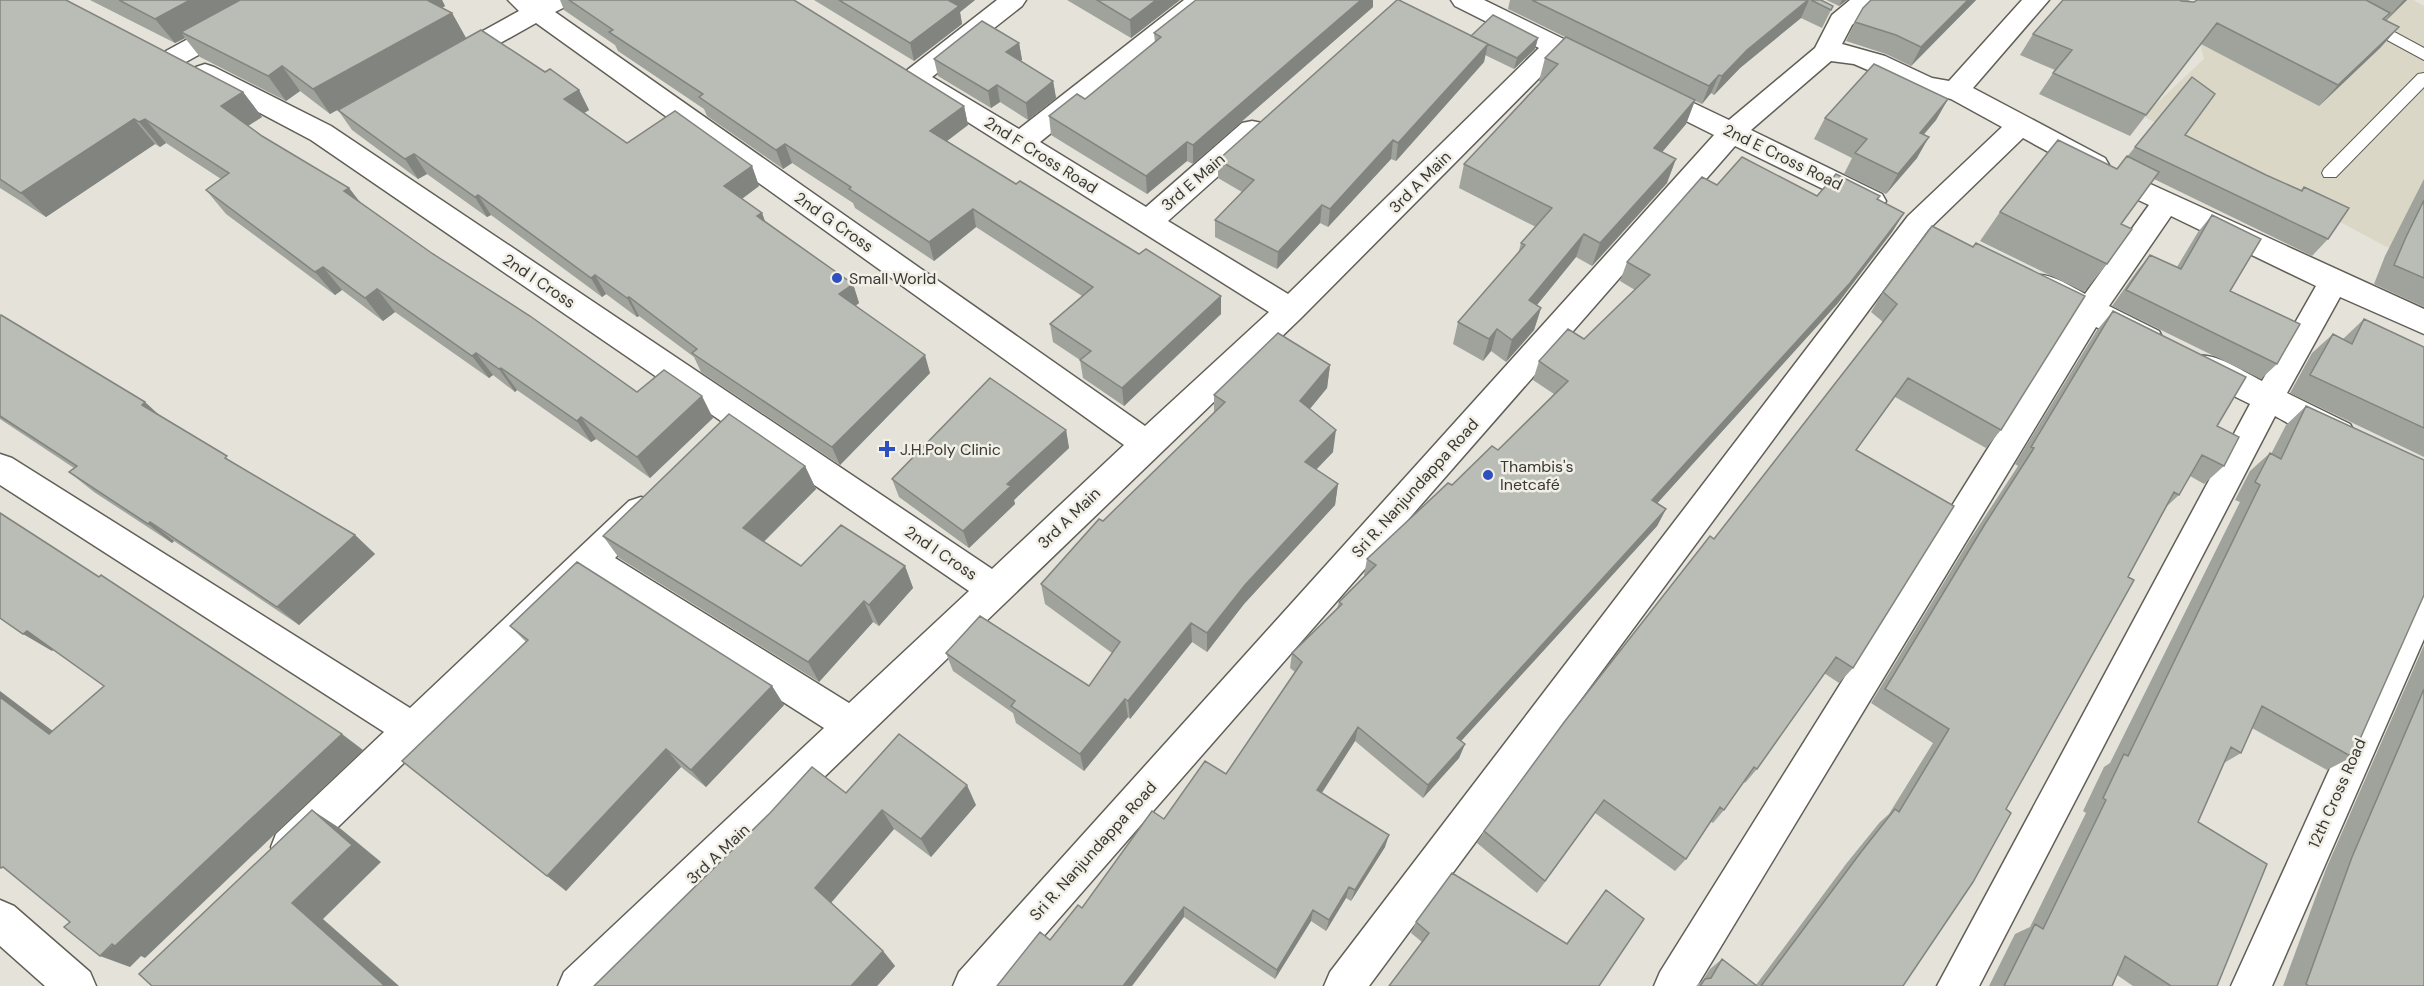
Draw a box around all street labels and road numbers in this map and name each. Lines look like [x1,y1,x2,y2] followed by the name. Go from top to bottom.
[980,112,1102,198] street label: 2nd F Cross Road
[1720,119,1846,195] street label: 2nd E Cross Road
[1384,146,1456,218] street label: 3rd A Main
[1157,149,1229,215] street label: 3rd E Main
[790,187,878,257] street label: 2nd G Cross
[499,249,579,313] street label: 2nd I Cross
[1347,414,1483,562] street label: Sri R. Nanjundappa Road
[1033,483,1105,553] street label: 3rd A Main
[901,521,981,585] street label: 2nd I Cross
[2303,735,2371,851] street label: 12th Cross Road
[1025,777,1161,925] street label: Sri R. Nanjundappa Road
[682,819,754,889] street label: 3rd A Main

